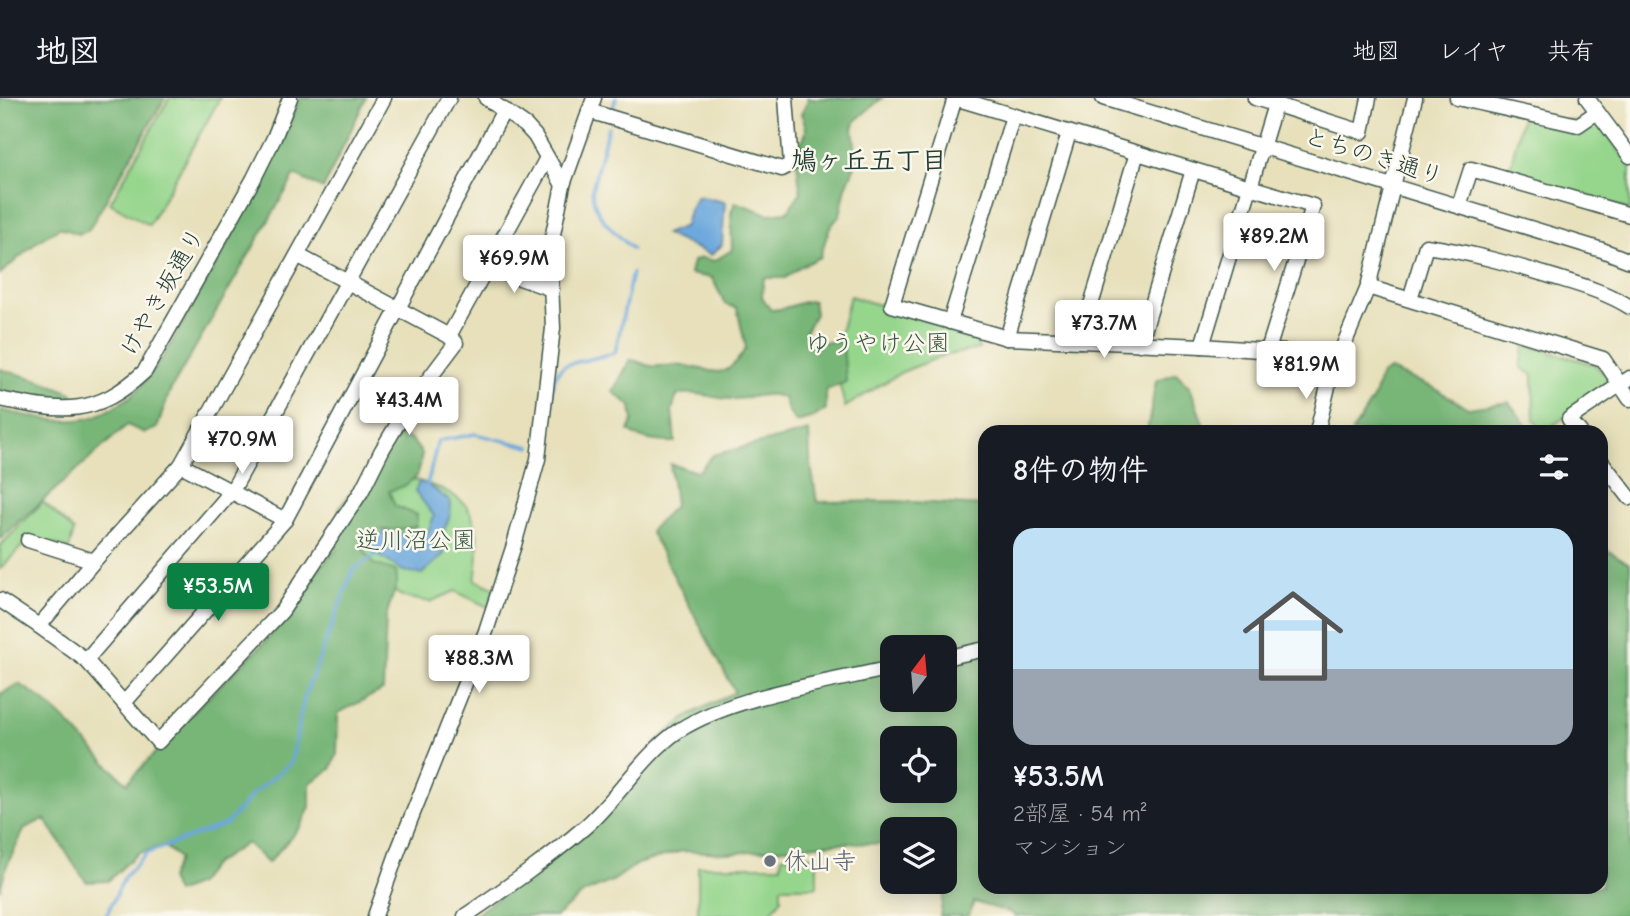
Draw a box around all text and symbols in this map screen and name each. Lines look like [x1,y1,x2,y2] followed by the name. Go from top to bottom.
[35,32,101,70] text: 地図
[1352,37,1400,65] text: 地図
[1438,37,1509,65] text: レイヤ
[1547,37,1595,65] text: 共有
[1301,122,1447,190] street label: とちのき通り
[791,146,947,176] district label: 鳩ヶ丘五丁目
[1217,214,1331,273] pin: ¥89.2M
[1239,222,1309,249] text: ¥89.2M
[114,223,210,361] street label: けやき坂通り
[457,236,571,295] pin: ¥69.9M
[479,244,549,271] text: ¥69.9M
[1047,300,1161,360] pin: ¥73.7M
[1071,309,1137,336] text: ¥73.7M
[806,329,950,357] park label: ゆうやけ公園
[1249,342,1363,401] pin: ¥81.9M
[1273,350,1339,377] text: ¥81.9M
[352,378,466,437] pin: ¥43.4M
[376,386,442,413] text: ¥43.4M
[185,416,299,476] pin: ¥70.9M
[207,425,277,452] text: ¥70.9M
[1535,448,1573,486] icon: filters
[1013,453,1148,488] text: 8件の物件
[356,526,476,554] park label: 逆川沼公園
[161,564,275,623] pin: ¥53.5M
[183,572,253,599] text: ¥53.5M
[1230,573,1356,699] icon: home
[880,635,957,712] north arrow
[880,635,957,894] map controls
[422,636,536,695] pin: ¥88.3M
[445,644,513,671] text: ¥88.3M
[880,726,957,803] button: locate
[1013,759,1104,794] text: ¥53.5M
[1013,800,1146,827] text: 2部屋 · 54 m²
[880,817,957,894] button: layers
[1013,834,1127,861] text: マンション
[784,847,856,875] place label: 休山寺
[762,853,778,869] marker: 休山寺

